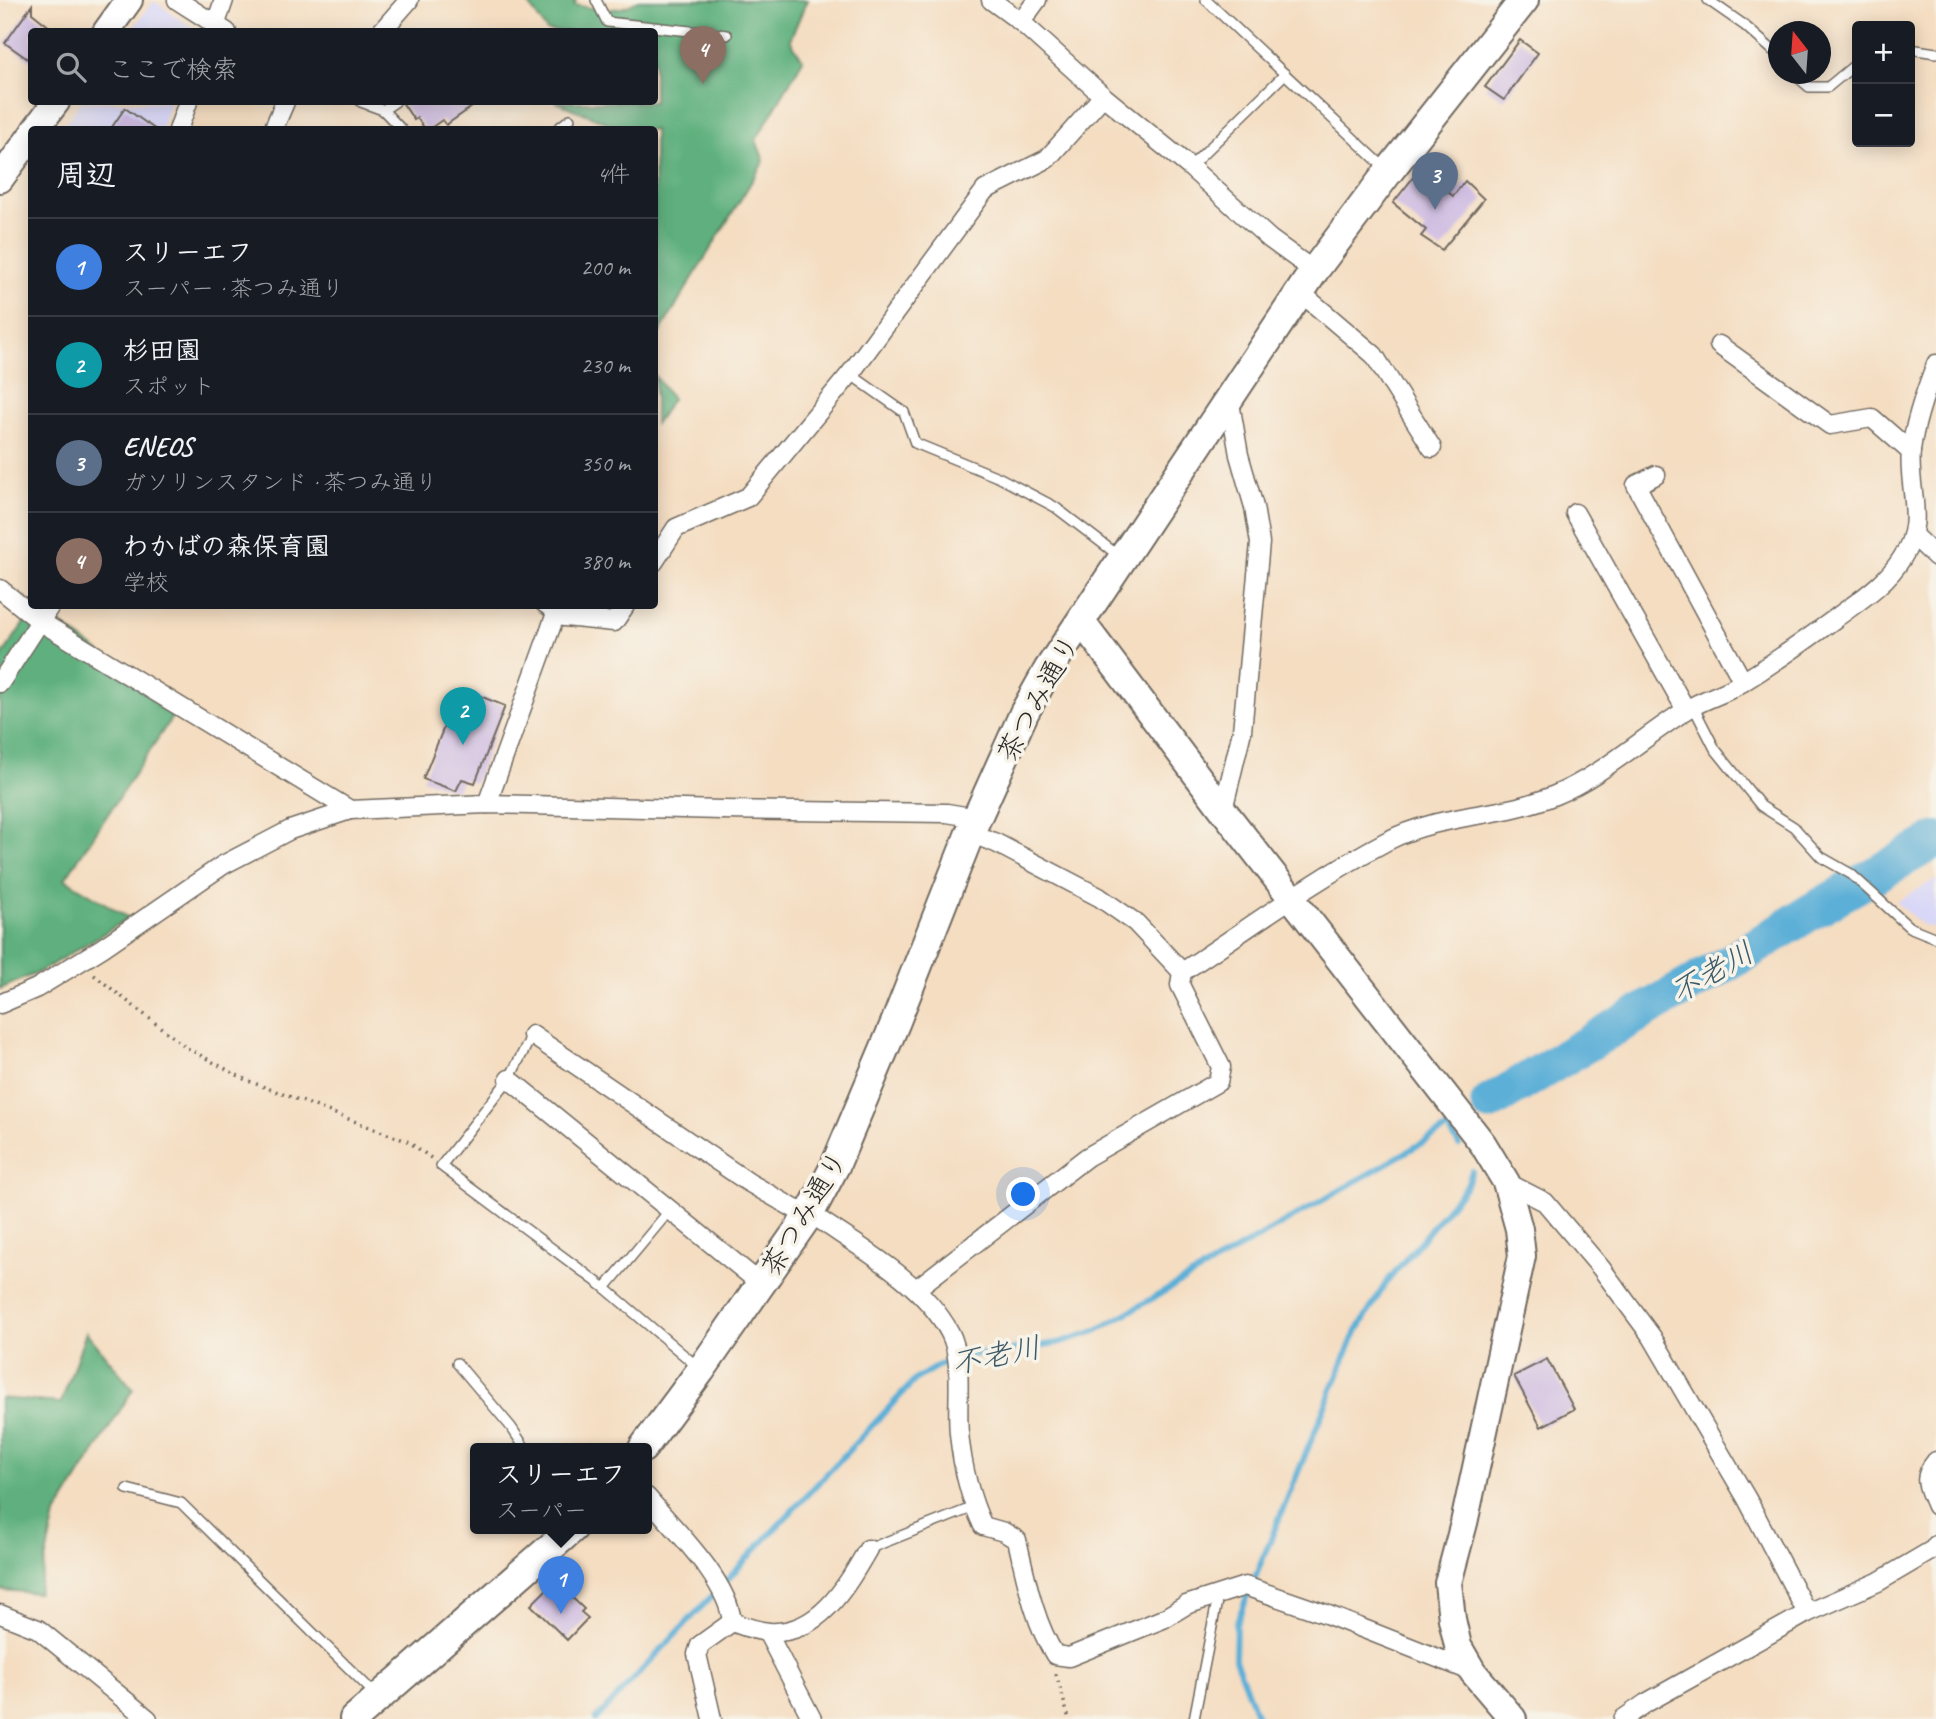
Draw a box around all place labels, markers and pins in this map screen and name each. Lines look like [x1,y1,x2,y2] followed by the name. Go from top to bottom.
[680,26,726,84] pin: 4
[1412,152,1458,210] pin: 3
[440,687,486,745] pin: 2
[538,1556,584,1614] pin: 1

